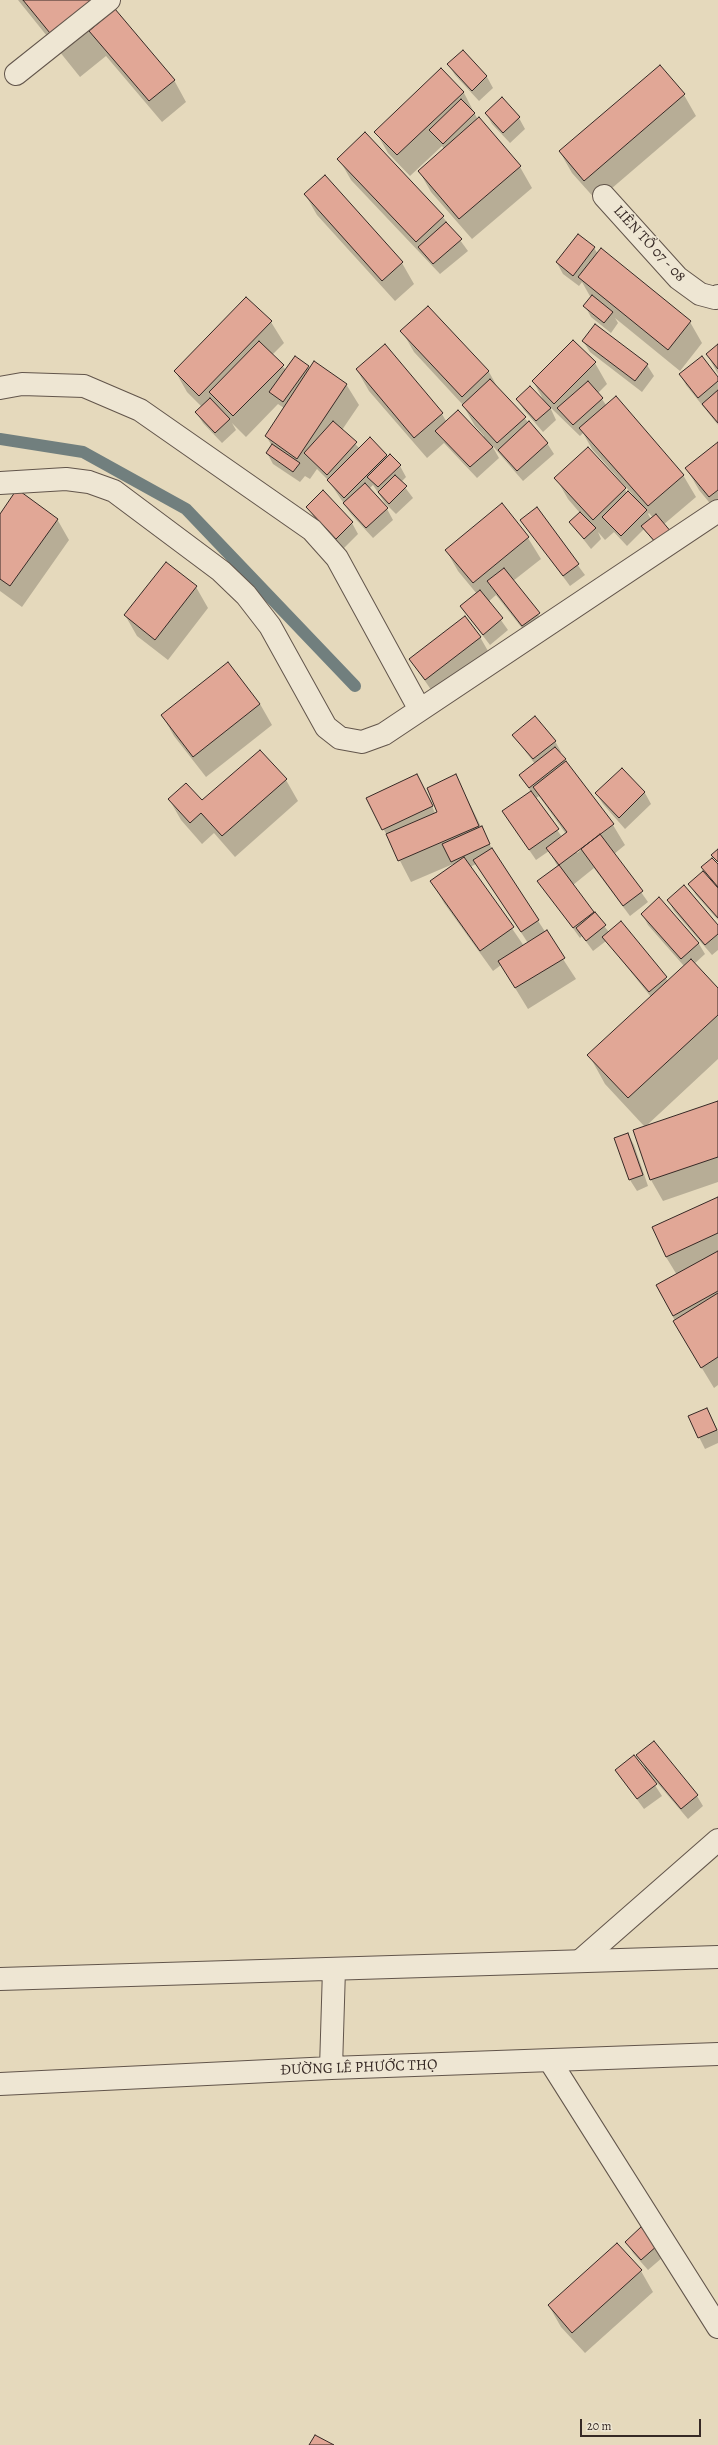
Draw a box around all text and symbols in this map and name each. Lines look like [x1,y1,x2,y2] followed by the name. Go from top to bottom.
[609,202,689,286] street label: LIÊN TỔ 07 - 08
[280,2056,438,2080] street label: ĐƯỜNG LÊ PHƯỚC THỌ
[582,2411,703,2437] scale bar
[587,2418,611,2434] text: 20 m

